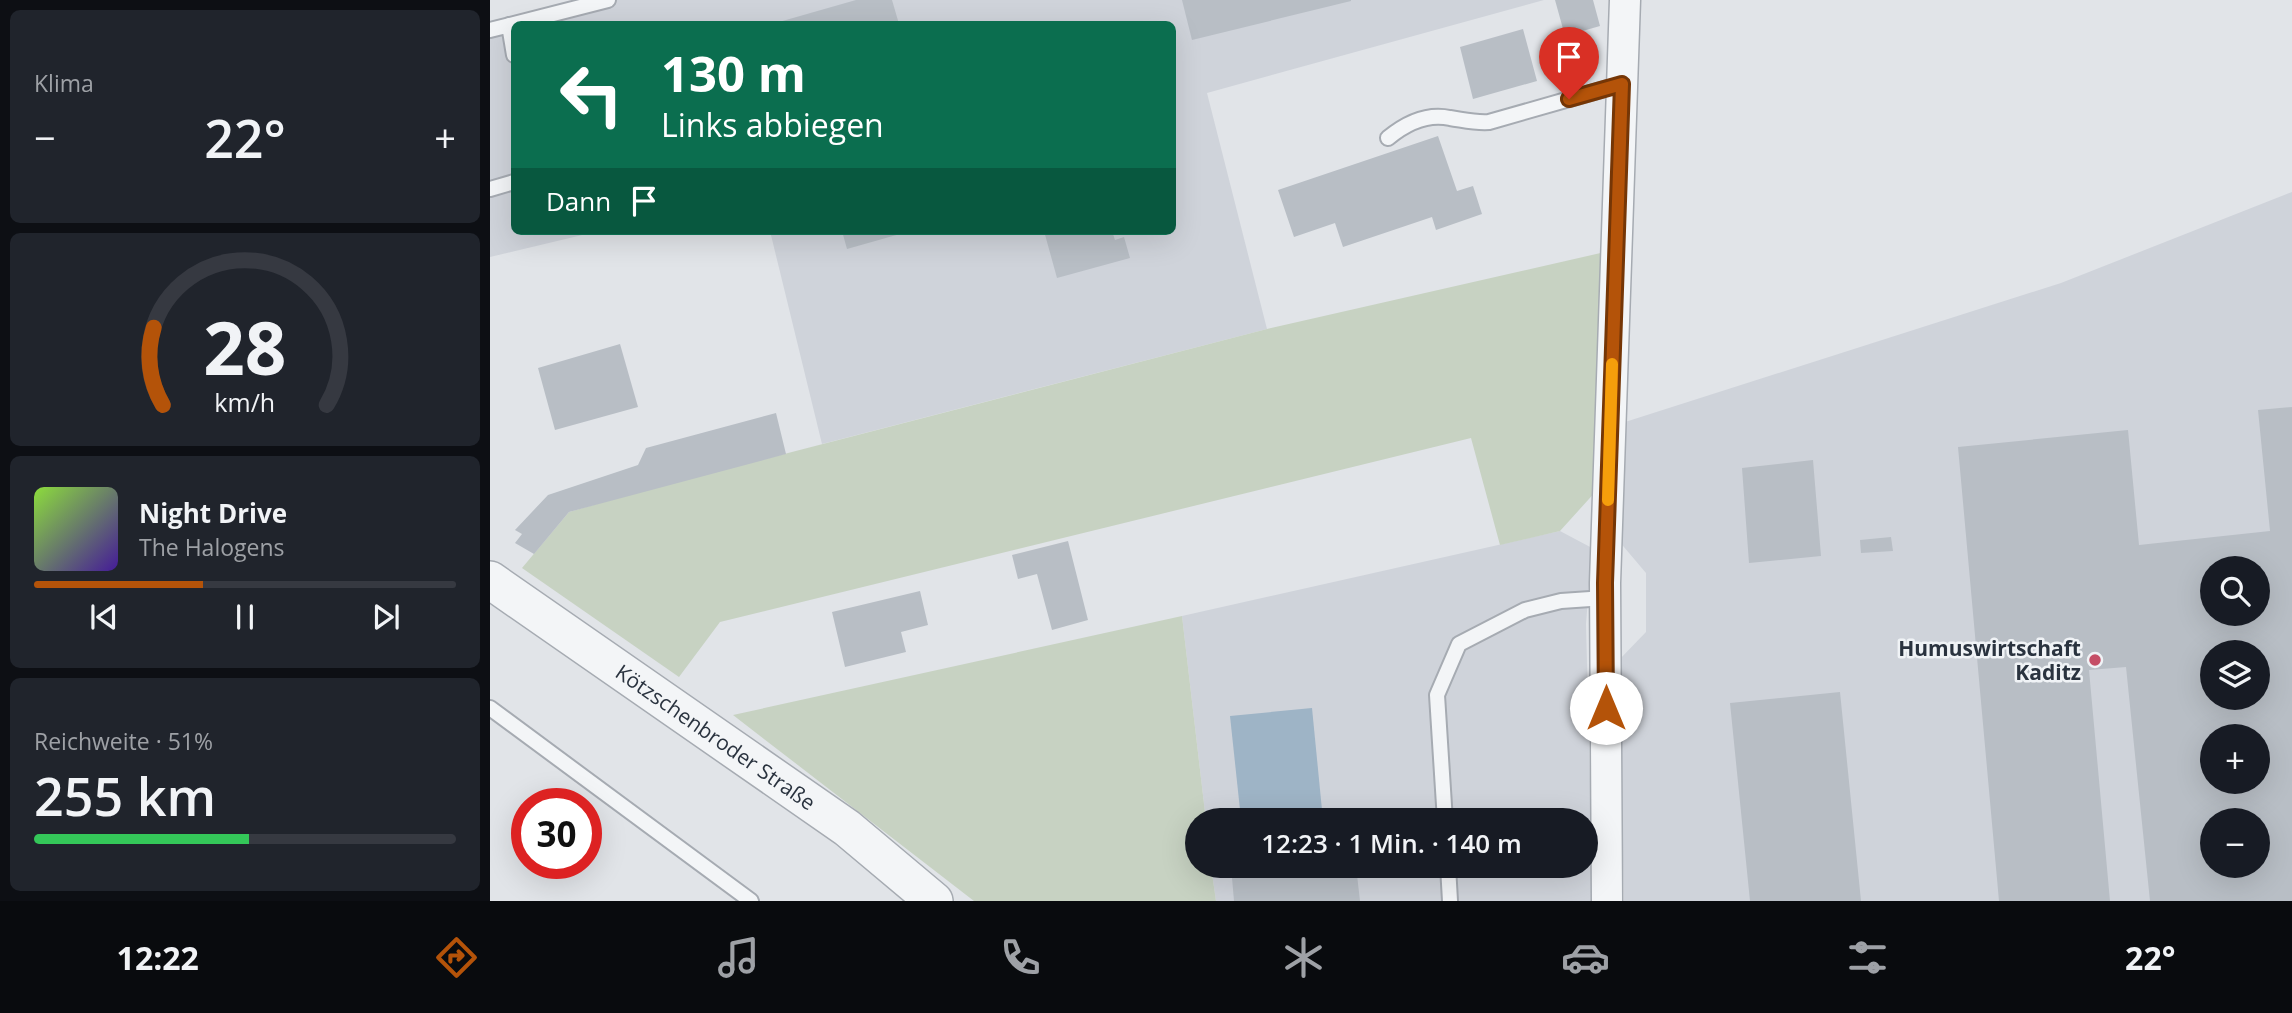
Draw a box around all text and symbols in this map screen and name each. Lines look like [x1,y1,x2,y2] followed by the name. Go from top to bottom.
[1539,27,1599,99] pin
[1550,38,1588,76] icon: arrive
[661,40,806,106] text: 130 m
[546,49,637,140] icon: left
[34,67,94,99] text: Klima
[204,102,286,173] text: 22°
[661,103,884,146] text: Links abbiegen
[34,111,56,163] text: −
[434,111,456,163] text: +
[625,182,663,220] icon: arrive
[546,183,611,219] text: Dann
[203,298,287,397] text: 28
[215,385,275,419] text: km/h
[139,495,287,531] text: Night Drive
[139,531,285,563] text: The Halogens
[2200,556,2270,878] map controls
[2200,556,2270,626] button: search
[85,598,123,636] icon: previous
[226,598,264,636] icon: pause
[367,598,405,636] icon: next
[1898,634,2081,686] place label: Humuswirtschaft Kaditz
[2200,640,2270,710] button: layers
[2087,652,2103,668] marker: Humuswirtschaft Kaditz
[610,658,821,816] street label: Kötzschenbroder Straße
[1569,671,1643,745] position arrow
[2200,724,2270,794] button: +
[34,725,213,757] text: Reichweite · 51%
[34,760,216,831] text: 255 km
[511,788,602,879] speed limit sign: 30
[2200,808,2270,878] button: −
[1261,825,1522,861] text: 12:23 · 1 Min. · 140 m
[432,933,481,982] icon: directions
[714,933,763,982] icon: music
[996,933,1045,982] icon: phone
[1279,933,1328,982] icon: climate
[1561,933,1610,982] icon: car
[1843,933,1892,982] icon: filters
[117,936,199,979] text: 12:22
[2125,936,2175,979] text: 22°

